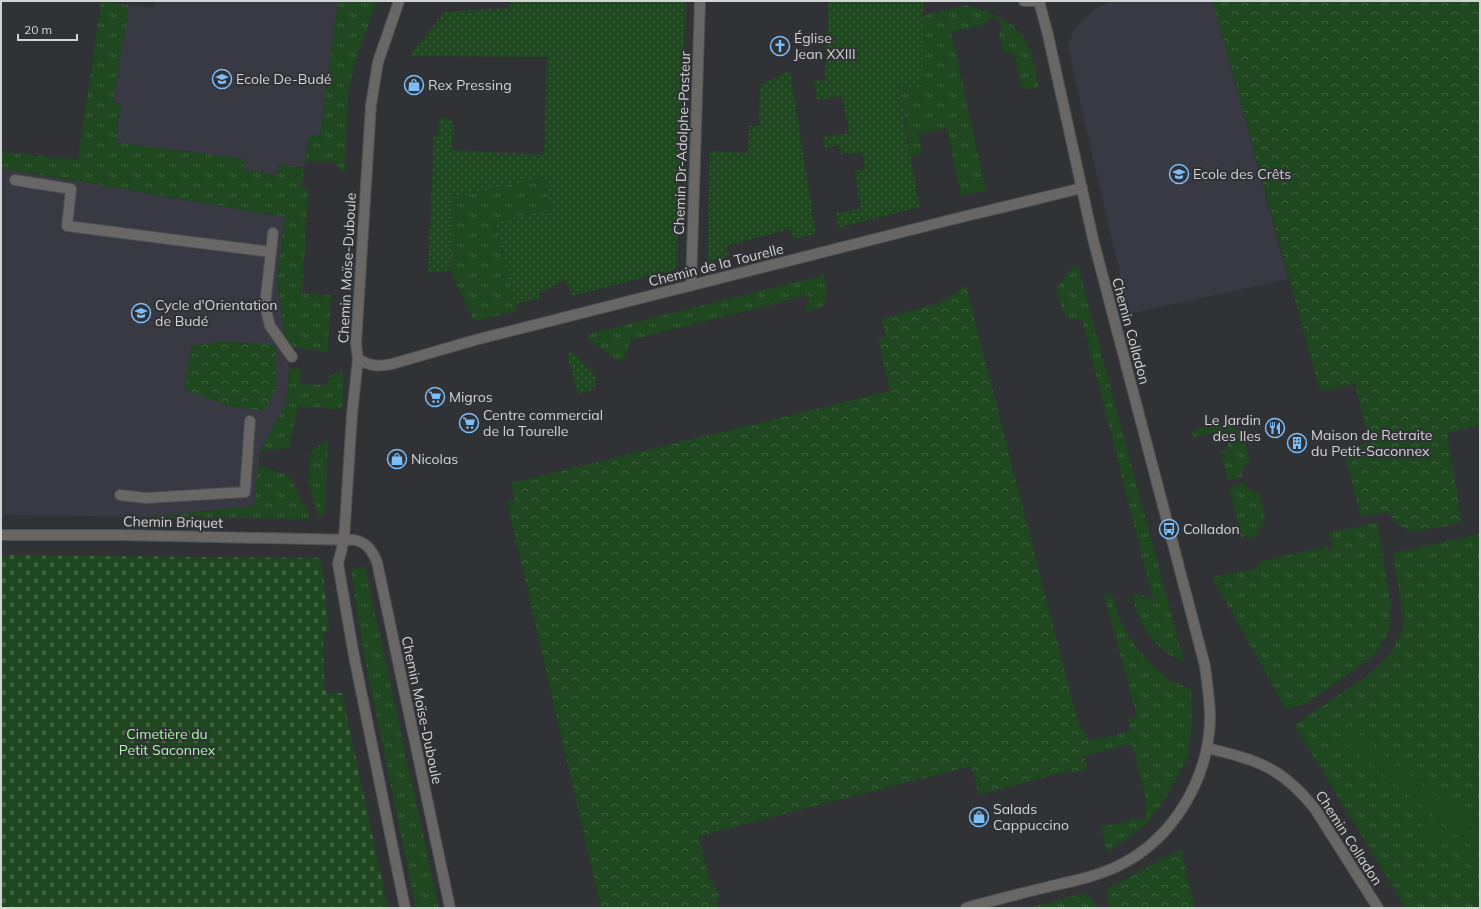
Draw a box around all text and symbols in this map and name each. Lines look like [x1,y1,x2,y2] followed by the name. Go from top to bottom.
[18,16,77,42] scale bar
[24,22,52,37] text: 20 m
[794,29,856,63] place label: Église Jean XXIII
[769,35,791,57] church icon: Église Jean XXIII
[670,50,694,235] street label: Chemin Dr-Adolphe-Pasteur
[211,68,233,90] school or university icon: Ecole De-Budé
[236,70,331,88] place label: Ecole De-Budé
[403,74,425,96] shop icon: Rex Pressing
[428,76,512,94] place label: Rex Pressing
[1168,163,1190,185] school or university icon: Ecole des Crêts
[1193,165,1291,183] place label: Ecole des Crêts
[334,192,360,344] street label: Chemin Moïse-Duboule
[647,240,785,290] street label: Chemin de la Tourelle
[1108,276,1154,386] street label: Chemin Colladon
[155,296,277,330] place label: Cycle d'Orientation de Budé
[130,302,152,324] school or university icon: Cycle d'Orientation de Budé
[424,386,446,408] supermarket icon: Migros
[449,388,493,406] place label: Migros
[483,406,603,440] place label: Centre commercial de la Tourelle
[1204,411,1261,445] place label: Le Jardin des Iles
[458,412,480,434] supermarket icon: Centre commercial de la Tourelle
[1264,417,1286,439] restaurant icon: Le Jardin des Iles
[1311,426,1432,460] place label: Maison de Retraite du Petit-Saconnex
[1286,432,1308,454] building icon: Maison de Retraite du Petit-Saconnex
[386,448,408,470] shop icon: Nicolas
[411,450,458,468] place label: Nicolas
[123,512,223,532] street label: Chemin Briquet
[1158,518,1180,540] bus stop icon: Colladon
[1183,520,1240,538] place label: Colladon
[398,634,446,786] street label: Chemin Moïse-Duboule
[119,725,216,759] park label: Cimetière du Petit Saconnex
[1312,787,1386,889] street label: Chemin Colladon
[993,800,1069,834] place label: Salads Cappuccino
[968,806,990,828] shop icon: Salads Cappuccino

